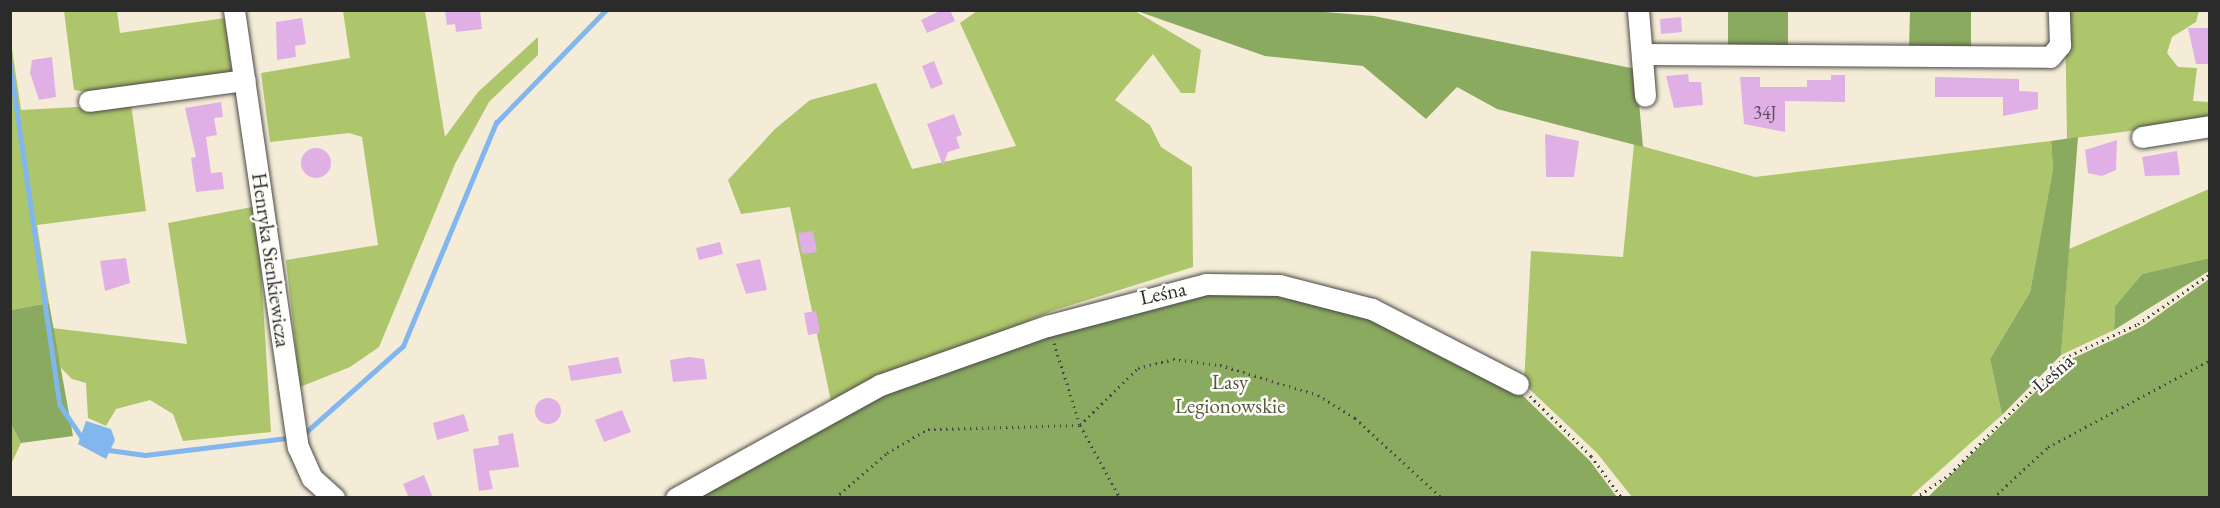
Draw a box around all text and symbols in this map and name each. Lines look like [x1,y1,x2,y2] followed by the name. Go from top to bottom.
[1753,102,1777,124] house number: 34J
[246,171,296,349] street label: Henryka Sienkiewicza
[1138,276,1188,310] street label: Leśna
[2027,348,2079,398] street label: Leśna
[1175,369,1285,419] park label: Lasy Legionowskie

